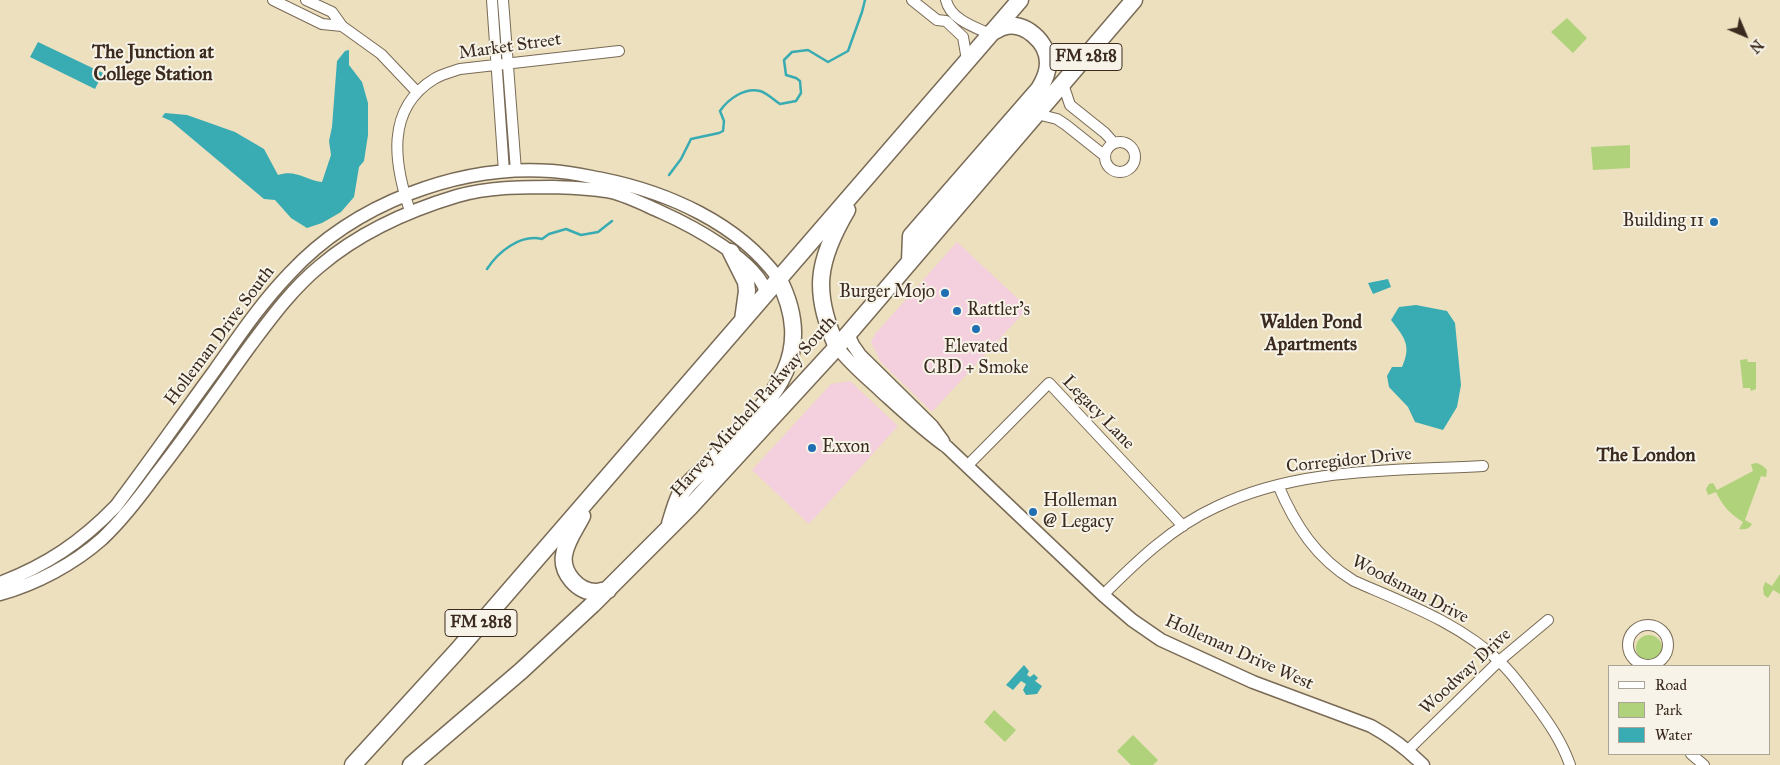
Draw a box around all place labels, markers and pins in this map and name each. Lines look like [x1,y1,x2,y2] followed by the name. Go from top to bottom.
[1623,211,1704,233] place label: Building 11
[1708,216,1720,228] marker: Building 11
[839,282,935,304] place label: Burger Mojo
[939,287,951,299] marker: Burger Mojo
[967,300,1030,322] place label: Rattler's
[951,305,963,317] marker: Rattler's
[970,323,982,335] marker: Elevated CBD + Smoke
[923,337,1029,379] place label: Elevated CBD + Smoke
[822,437,870,459] place label: Exxon
[806,442,818,454] marker: Exxon
[1043,491,1117,534] place label: Holleman @ Legacy
[1027,506,1039,518] marker: Holleman @ Legacy

